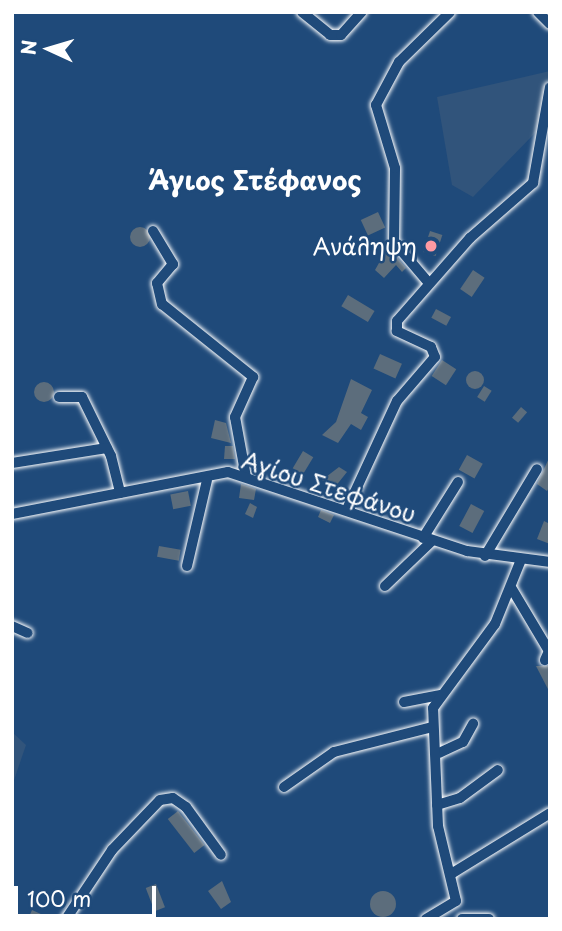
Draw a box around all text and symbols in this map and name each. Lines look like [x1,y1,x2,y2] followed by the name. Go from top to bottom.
[14,14,84,84] north arrow
[14,39,43,56] text: N
[149,164,361,196] district label: Άγιος Στέφανος
[313,232,417,260] place label: Ανάληψη
[423,238,439,254] marker: Ανάληψη
[239,446,419,528] street label: Αγίου Στεφάνου
[18,872,159,916] scale bar
[27,882,91,914] text: 100 m

